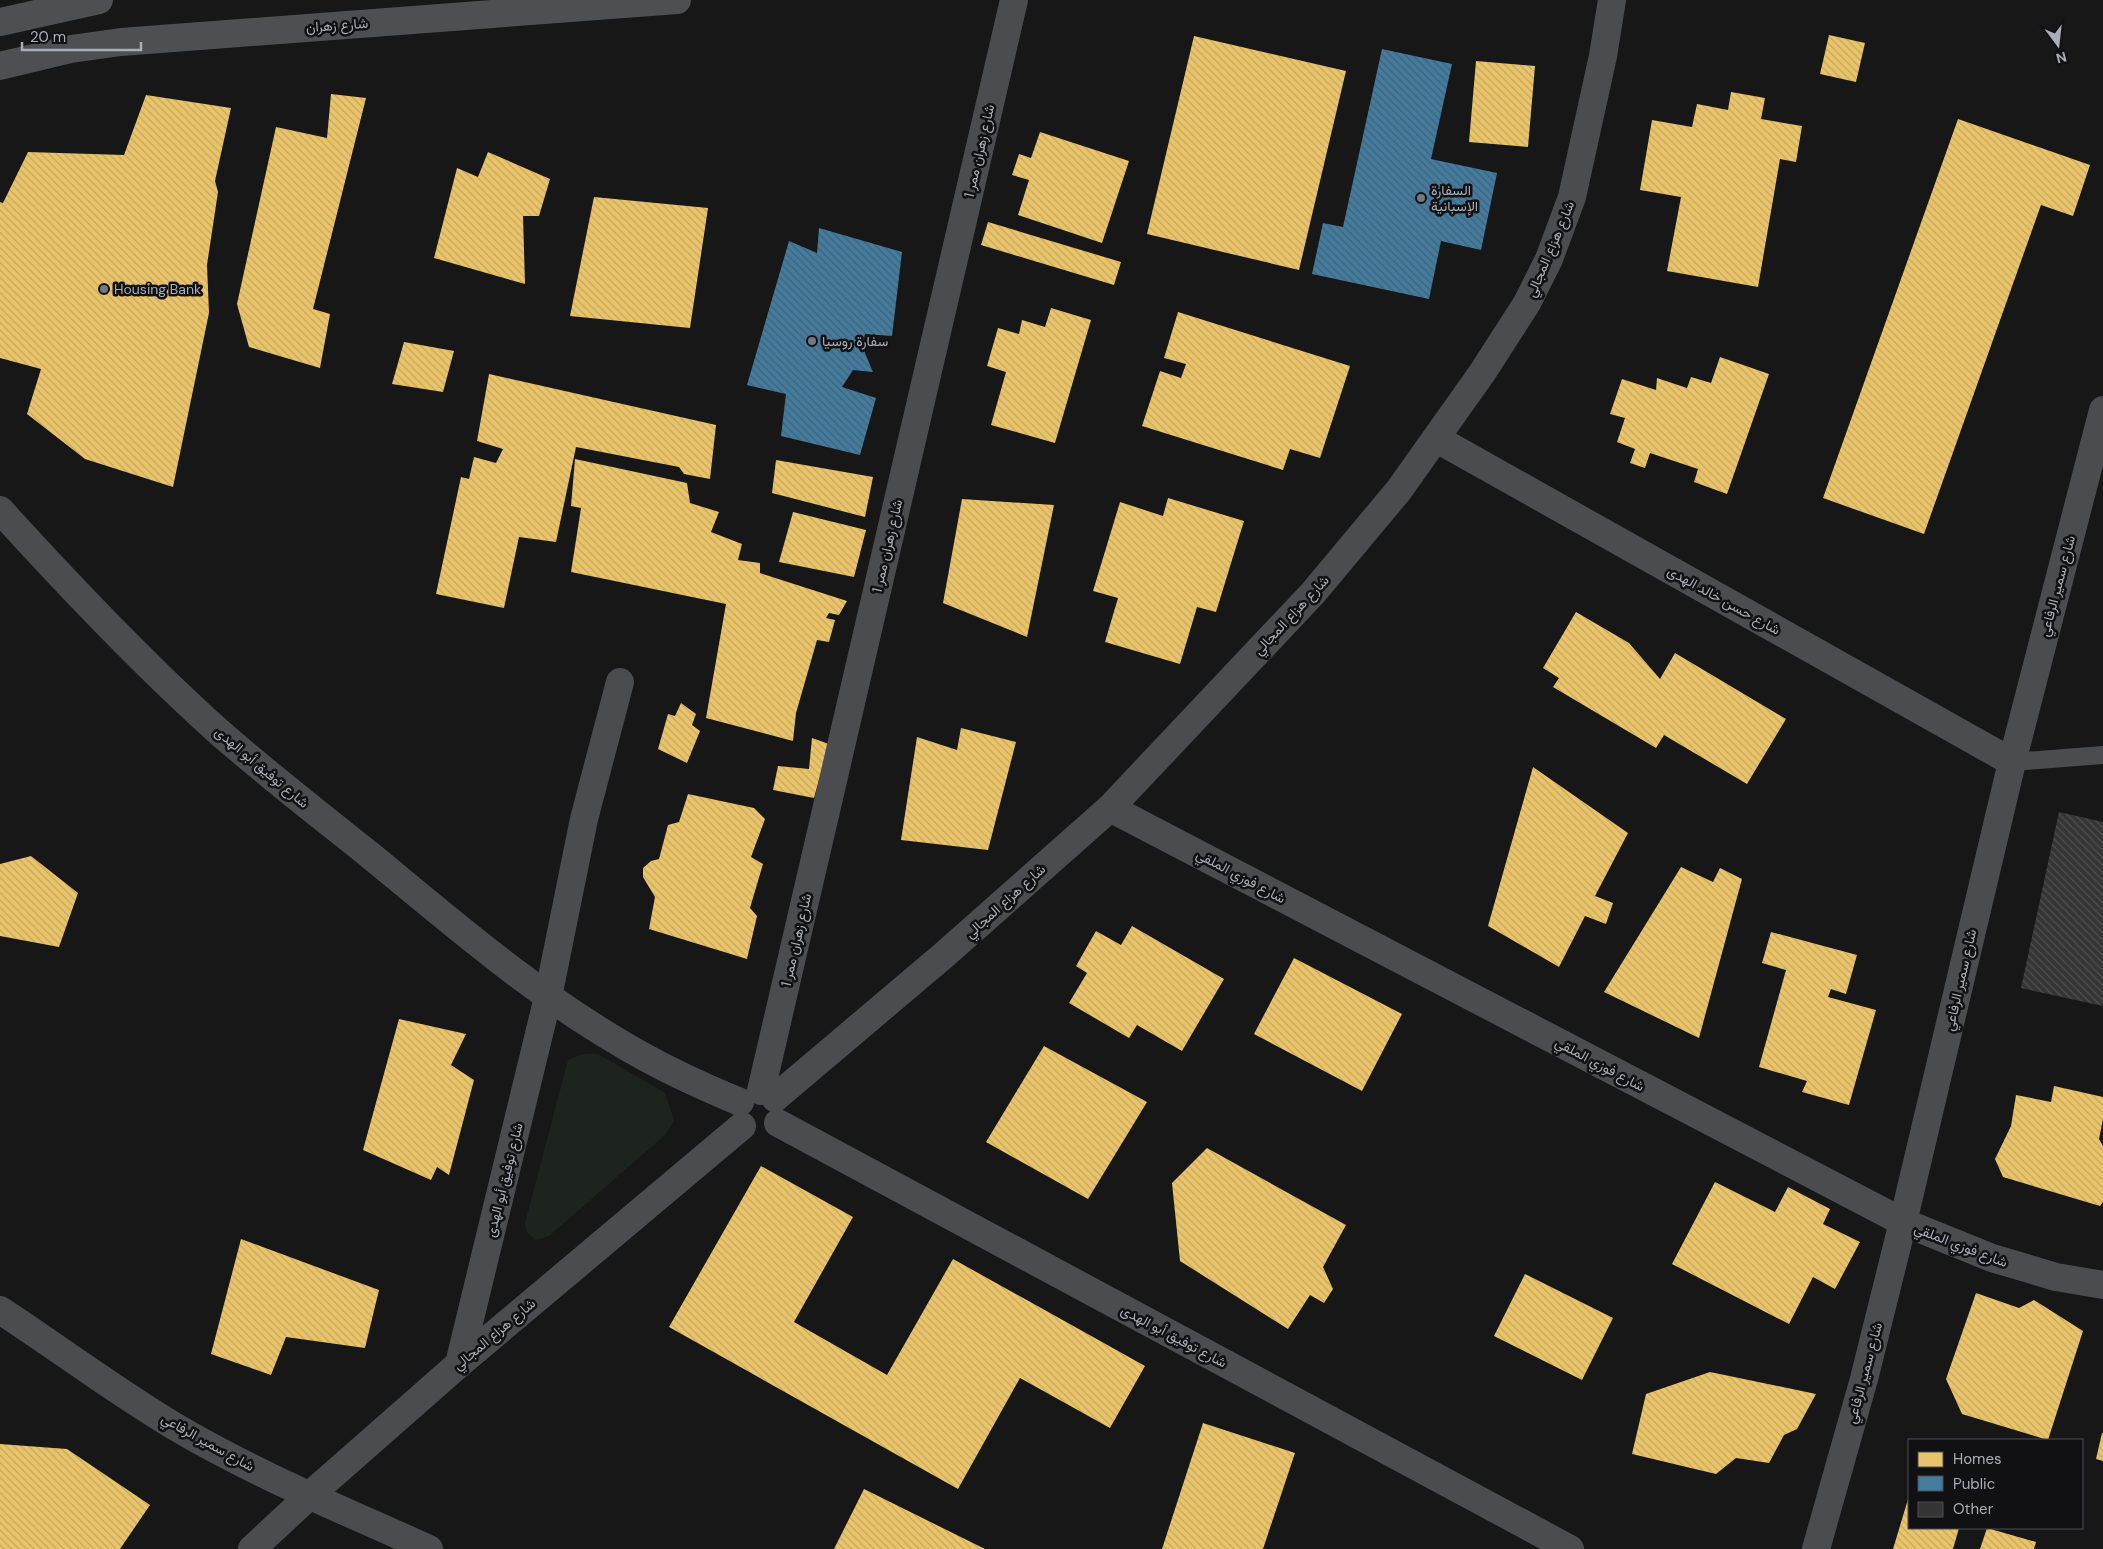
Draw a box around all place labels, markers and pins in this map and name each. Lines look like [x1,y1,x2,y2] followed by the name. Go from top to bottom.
[1431,181,1478,216] place label: السفارة الإسبانية
[1415,192,1427,204] marker: السفارة الإسبانية
[114,280,201,298] place label: Housing Bank
[98,283,110,295] marker: Housing Bank
[822,332,888,350] place label: سفارة روسيا
[806,335,818,347] marker: سفارة روسيا

